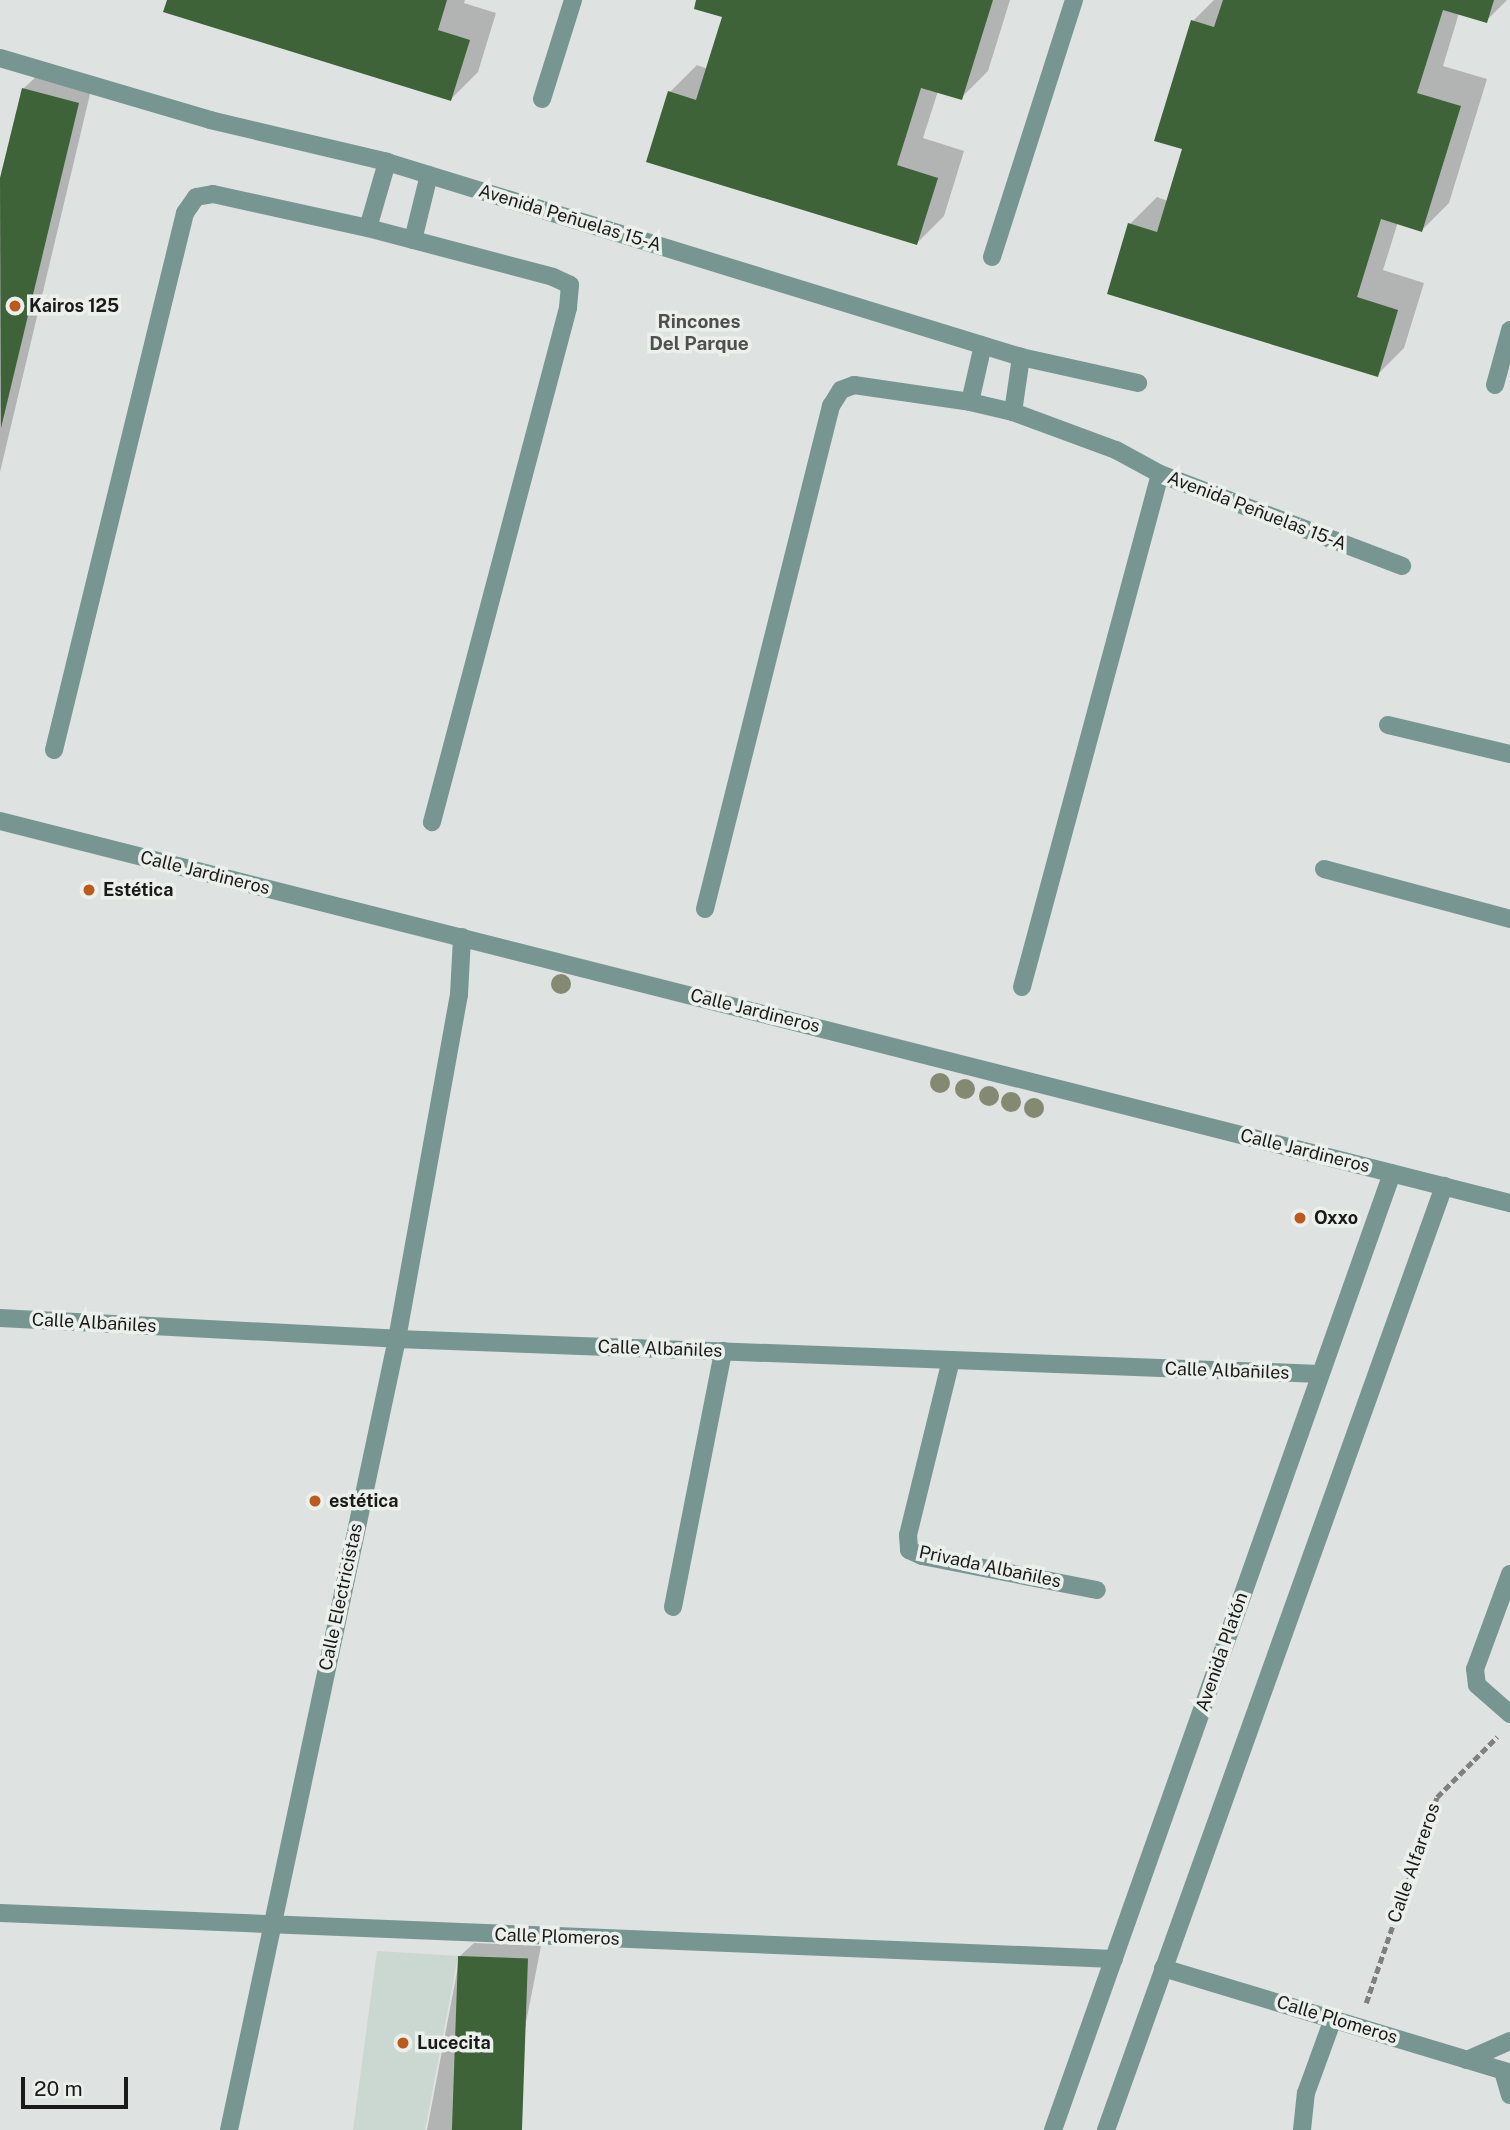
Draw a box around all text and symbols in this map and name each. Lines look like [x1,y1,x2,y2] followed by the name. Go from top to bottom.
[476,180,664,256] street label: Avenida Peñuelas 15-A
[29,295,119,317] place label: Kairos 125
[7,298,23,314] marker: Kairos 125
[649,311,749,355] district label: Rincones Del Parque
[1164,467,1350,555] street label: Avenida Peñuelas 15-A
[138,846,272,900] street label: Calle Jardineros
[103,879,173,901] place label: Estética
[81,882,97,898] marker: Estética
[688,984,822,1038] street label: Calle Jardineros
[1238,1124,1372,1178] street label: Calle Jardineros
[1314,1207,1358,1229] place label: Oxxo
[1292,1210,1308,1226] marker: Oxxo
[31,1309,157,1337] street label: Calle Albañiles
[597,1336,723,1362] street label: Calle Albañiles
[1164,1358,1290,1384] street label: Calle Albañiles
[329,1490,398,1512] place label: estética
[307,1493,323,1509] marker: estética
[315,1521,367,1673] street label: Calle Electricistas
[917,1541,1063,1593] street label: Privada Albañiles
[1192,1590,1252,1714] street label: Avenida Platón
[1383,1800,1445,1926] street label: Calle Alfareros
[494,1924,620,1950] street label: Calle Plomeros
[1274,1991,1400,2049] street label: Calle Plomeros
[417,2032,491,2054] place label: Lucecita
[395,2035,411,2051] marker: Lucecita
[24,2064,131,2108] scale bar
[34,2076,83,2101] text: 20 m

